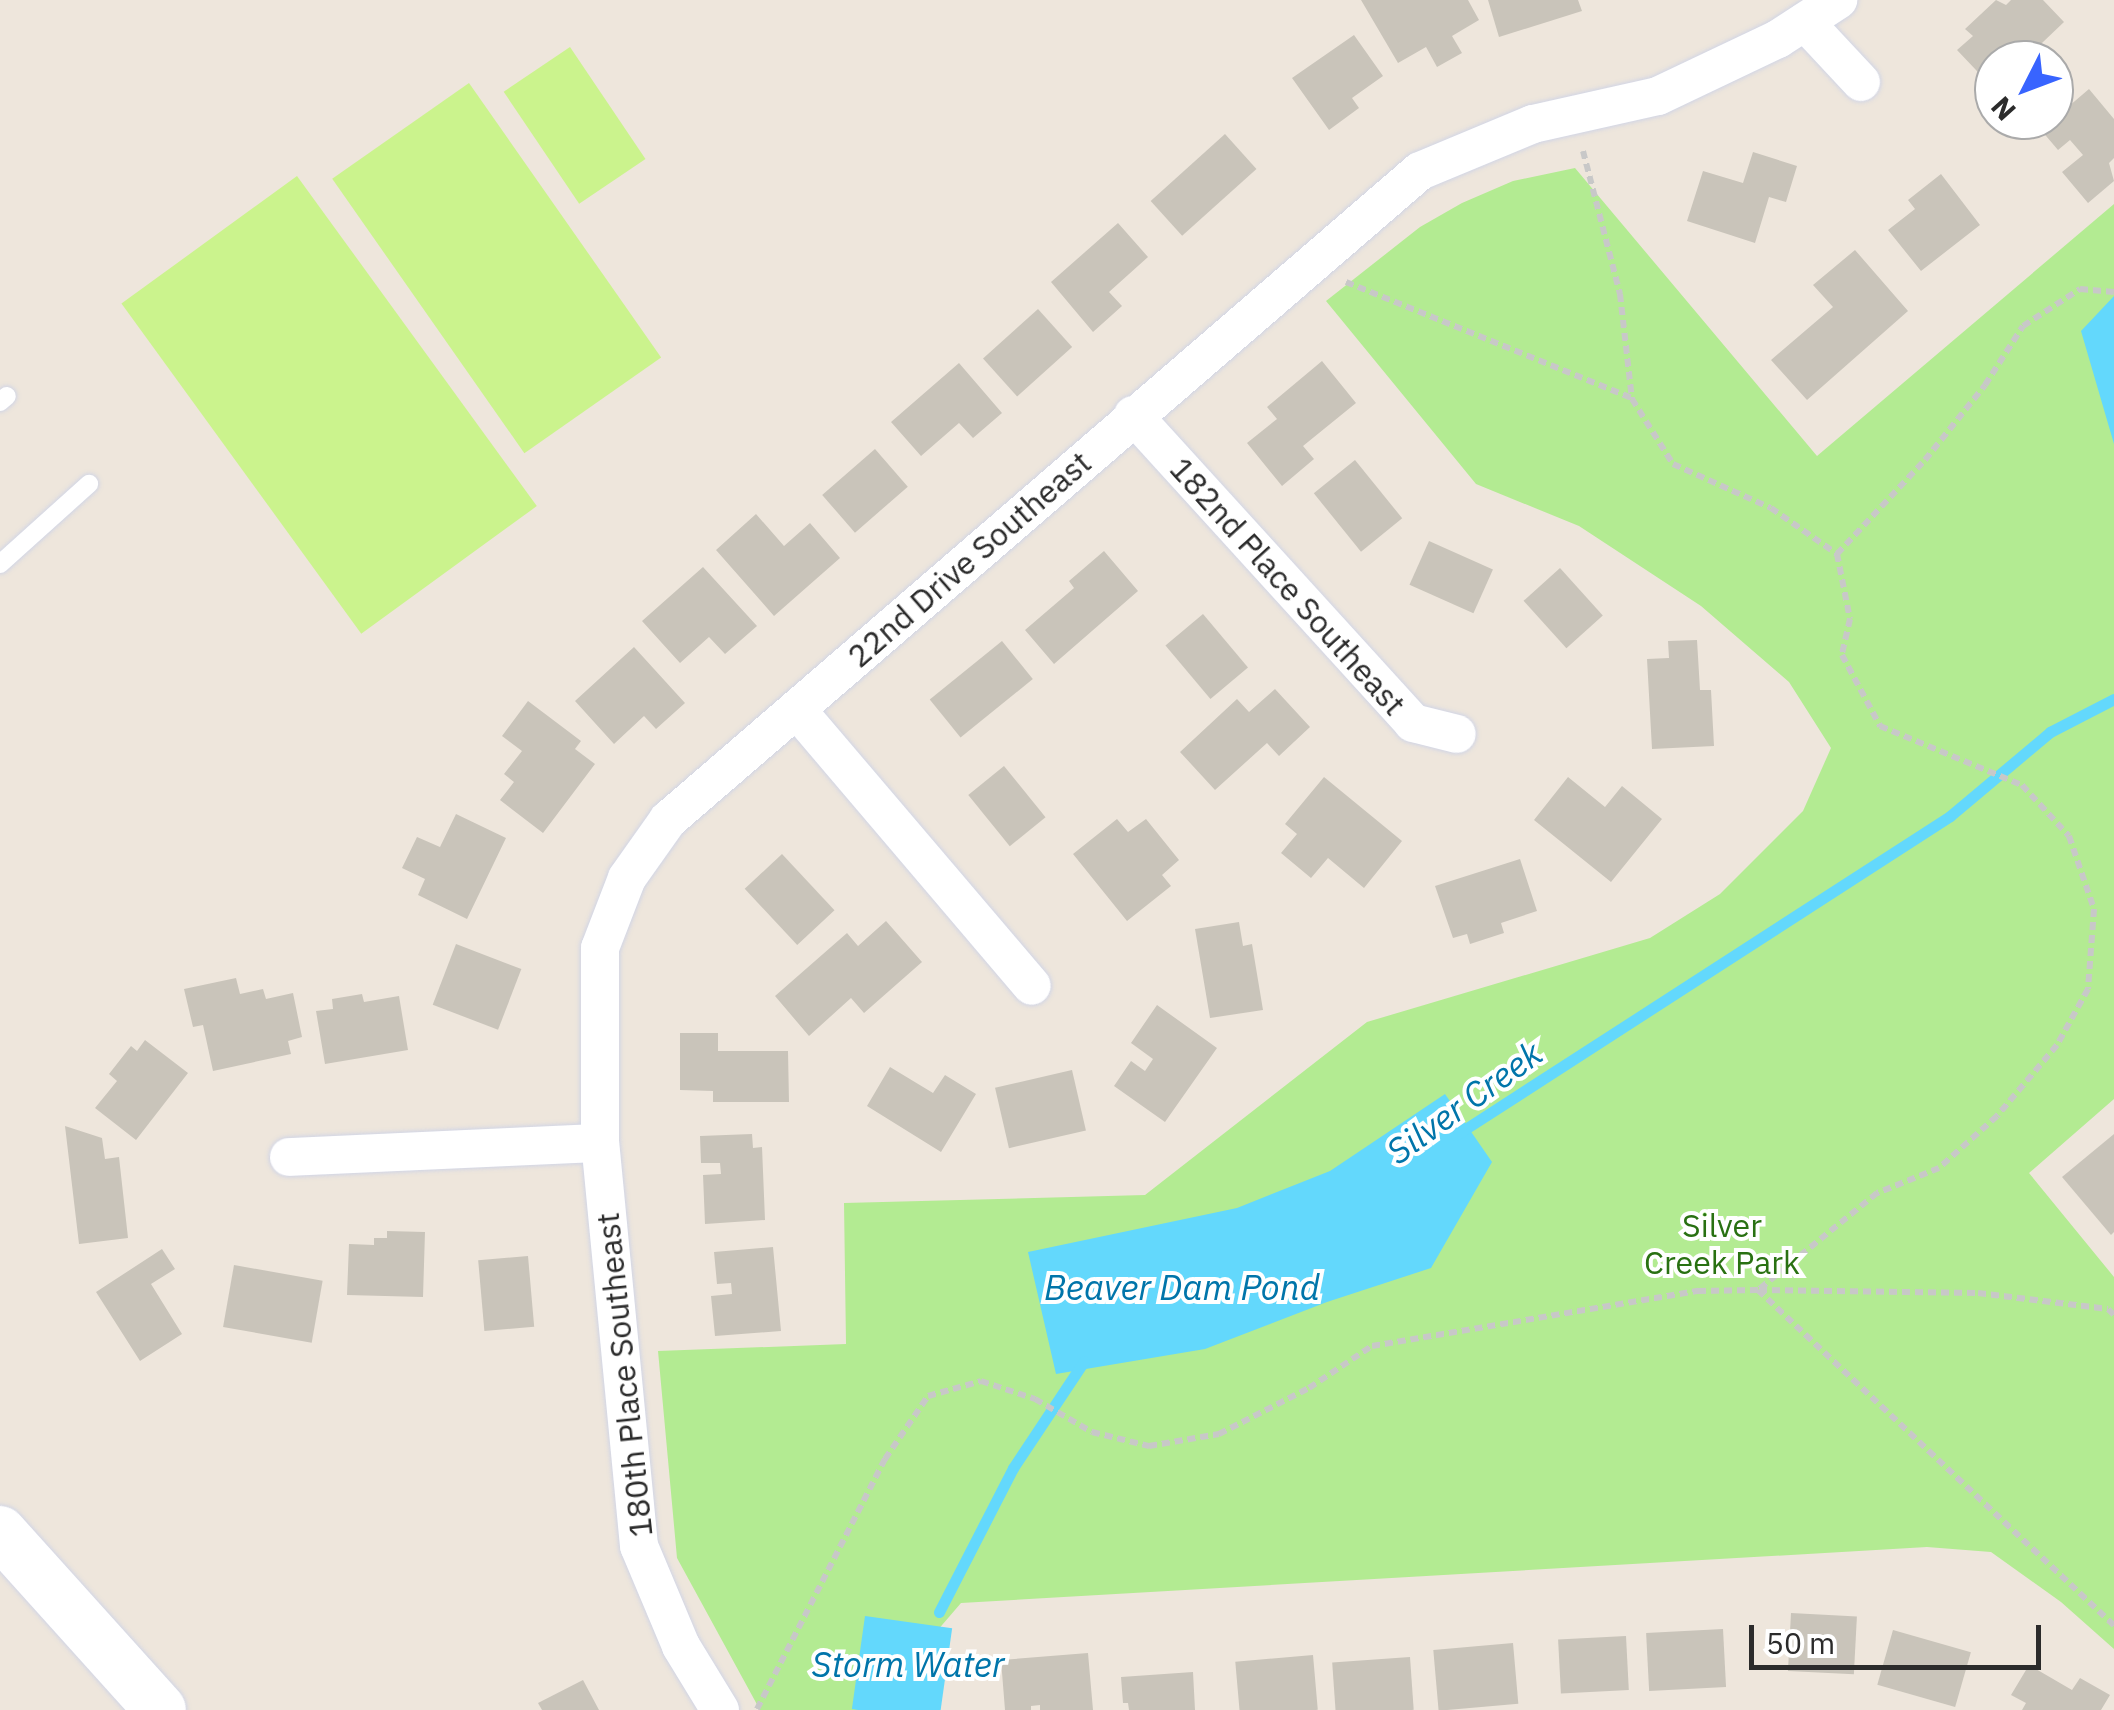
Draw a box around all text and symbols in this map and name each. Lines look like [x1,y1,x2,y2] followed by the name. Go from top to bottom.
[1974,40,2074,140] north arrow
[1982,89,2023,129] text: N
[839,443,1099,675] street label: 22nd Drive Southeast
[1162,449,1414,723] street label: 182nd Place Southeast
[1378,1032,1550,1172] water label: Silver Creek
[1644,1207,1800,1282] park label: Silver Creek Park
[588,1211,660,1539] street label: 180th Place Southeast
[1044,1266,1320,1308] water label: Beaver Dam Pond
[1754,1605,2046,1667] scale bar
[1766,1623,1835,1662] text: 50 m
[812,1643,1004,1685] water label: Storm Water

